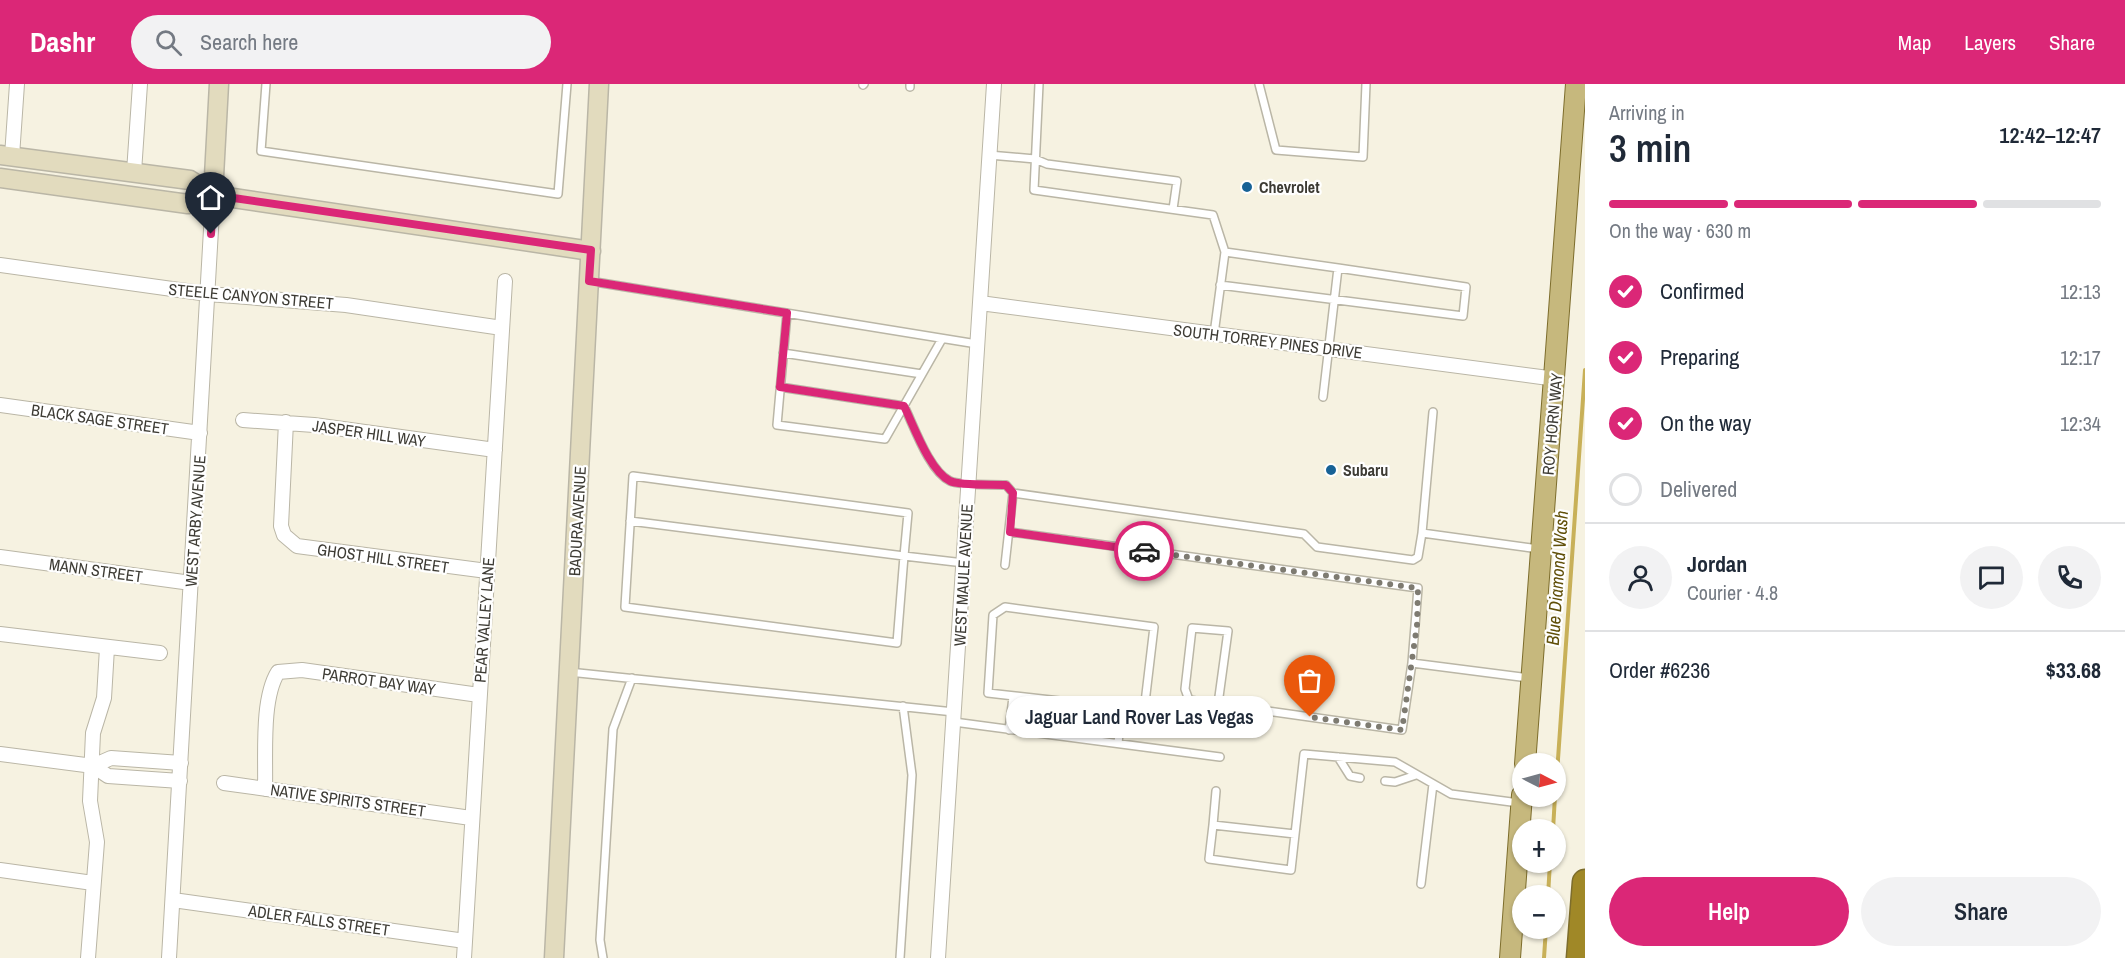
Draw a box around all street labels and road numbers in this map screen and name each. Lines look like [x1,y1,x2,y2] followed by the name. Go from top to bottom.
[168,278,334,314] street label: STEELE CANYON STREET
[1172,318,1364,364] street label: SOUTH TORREY PINES DRIVE
[1537,372,1567,476] street label: ROY HORN WAY
[30,398,170,440] street label: BLACK SAGE STREET
[311,414,427,452] street label: JASPER HILL WAY
[179,454,211,588] street label: WEST ARBY AVENUE
[563,466,591,576] street label: BADURA AVENUE
[948,503,978,647] street label: WEST MAULE AVENUE
[316,538,450,578] street label: GHOST HILL STREET
[48,553,144,587] street label: MANN STREET
[469,557,499,683] street label: PEAR VALLEY LANE
[321,662,437,700] street label: PARROT BAY WAY
[269,778,427,822] street label: NATIVE SPIRITS STREET
[246,899,391,941] street label: ADLER FALLS STREET

